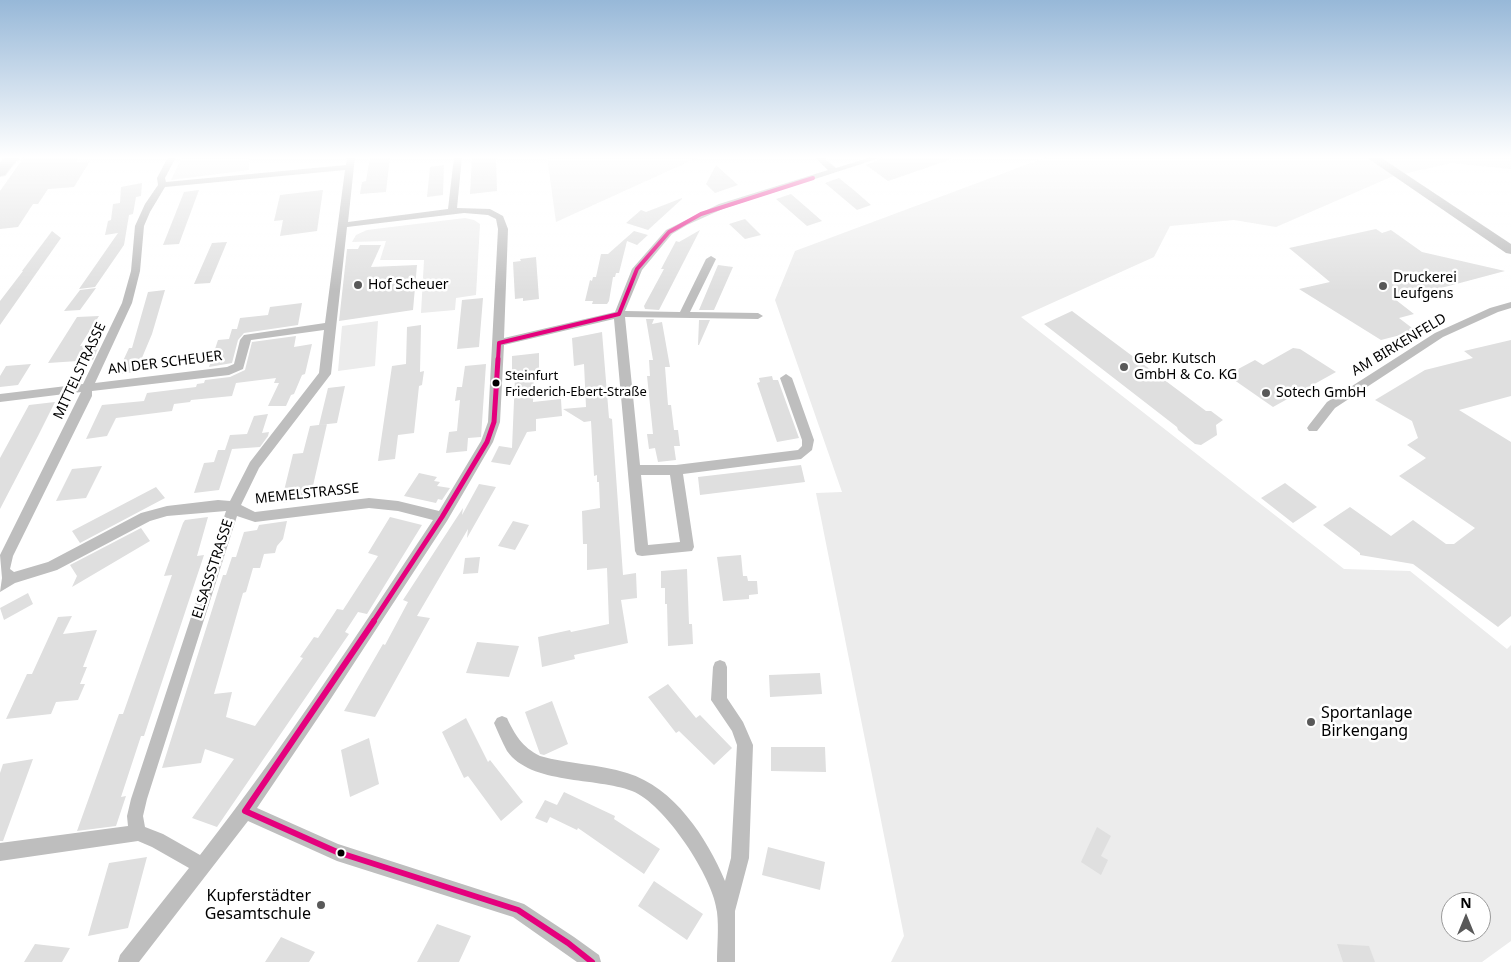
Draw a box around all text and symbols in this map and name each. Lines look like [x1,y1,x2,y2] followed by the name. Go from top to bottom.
[1393,270,1457,302] place label: Druckerei Leufgens
[368,277,449,293] place label: Hof Scheuer
[352,279,364,291] marker: Hof Scheuer
[1377,280,1389,292] marker: Druckerei Leufgens
[1349,310,1449,380] street label: AM BIRKENFELD
[50,320,110,422] street label: MITTELSTRASSE
[107,348,223,378] street label: AN DER SCHEUER
[1134,351,1237,384] place label: Gebr. Kutsch GmbH & Co. KG
[1118,361,1130,373] marker: Gebr. Kutsch GmbH & Co. KG
[505,368,647,399] place label: Steinfurt Friederich-Ebert-Straße
[491,378,501,388] marker: Steinfurt Friederich-Ebert-Straße
[1276,385,1366,401] place label: Sotech GmbH
[1260,387,1272,399] marker: Sotech GmbH
[254,480,360,508] street label: MEMELSTRASSE
[189,517,237,621] street label: ELSASSSTRASSE
[1321,703,1413,741] place label: Sportanlage Birkengang
[1305,716,1317,728] marker: Sportanlage Birkengang
[336,848,346,858] unlabelled marker
[205,886,311,924] place label: Kupferstädter Gesamtschule
[1441,892,1491,942] north arrow
[1460,893,1472,912] text: N
[315,899,327,911] marker: Kupferstädter Gesamtschule

